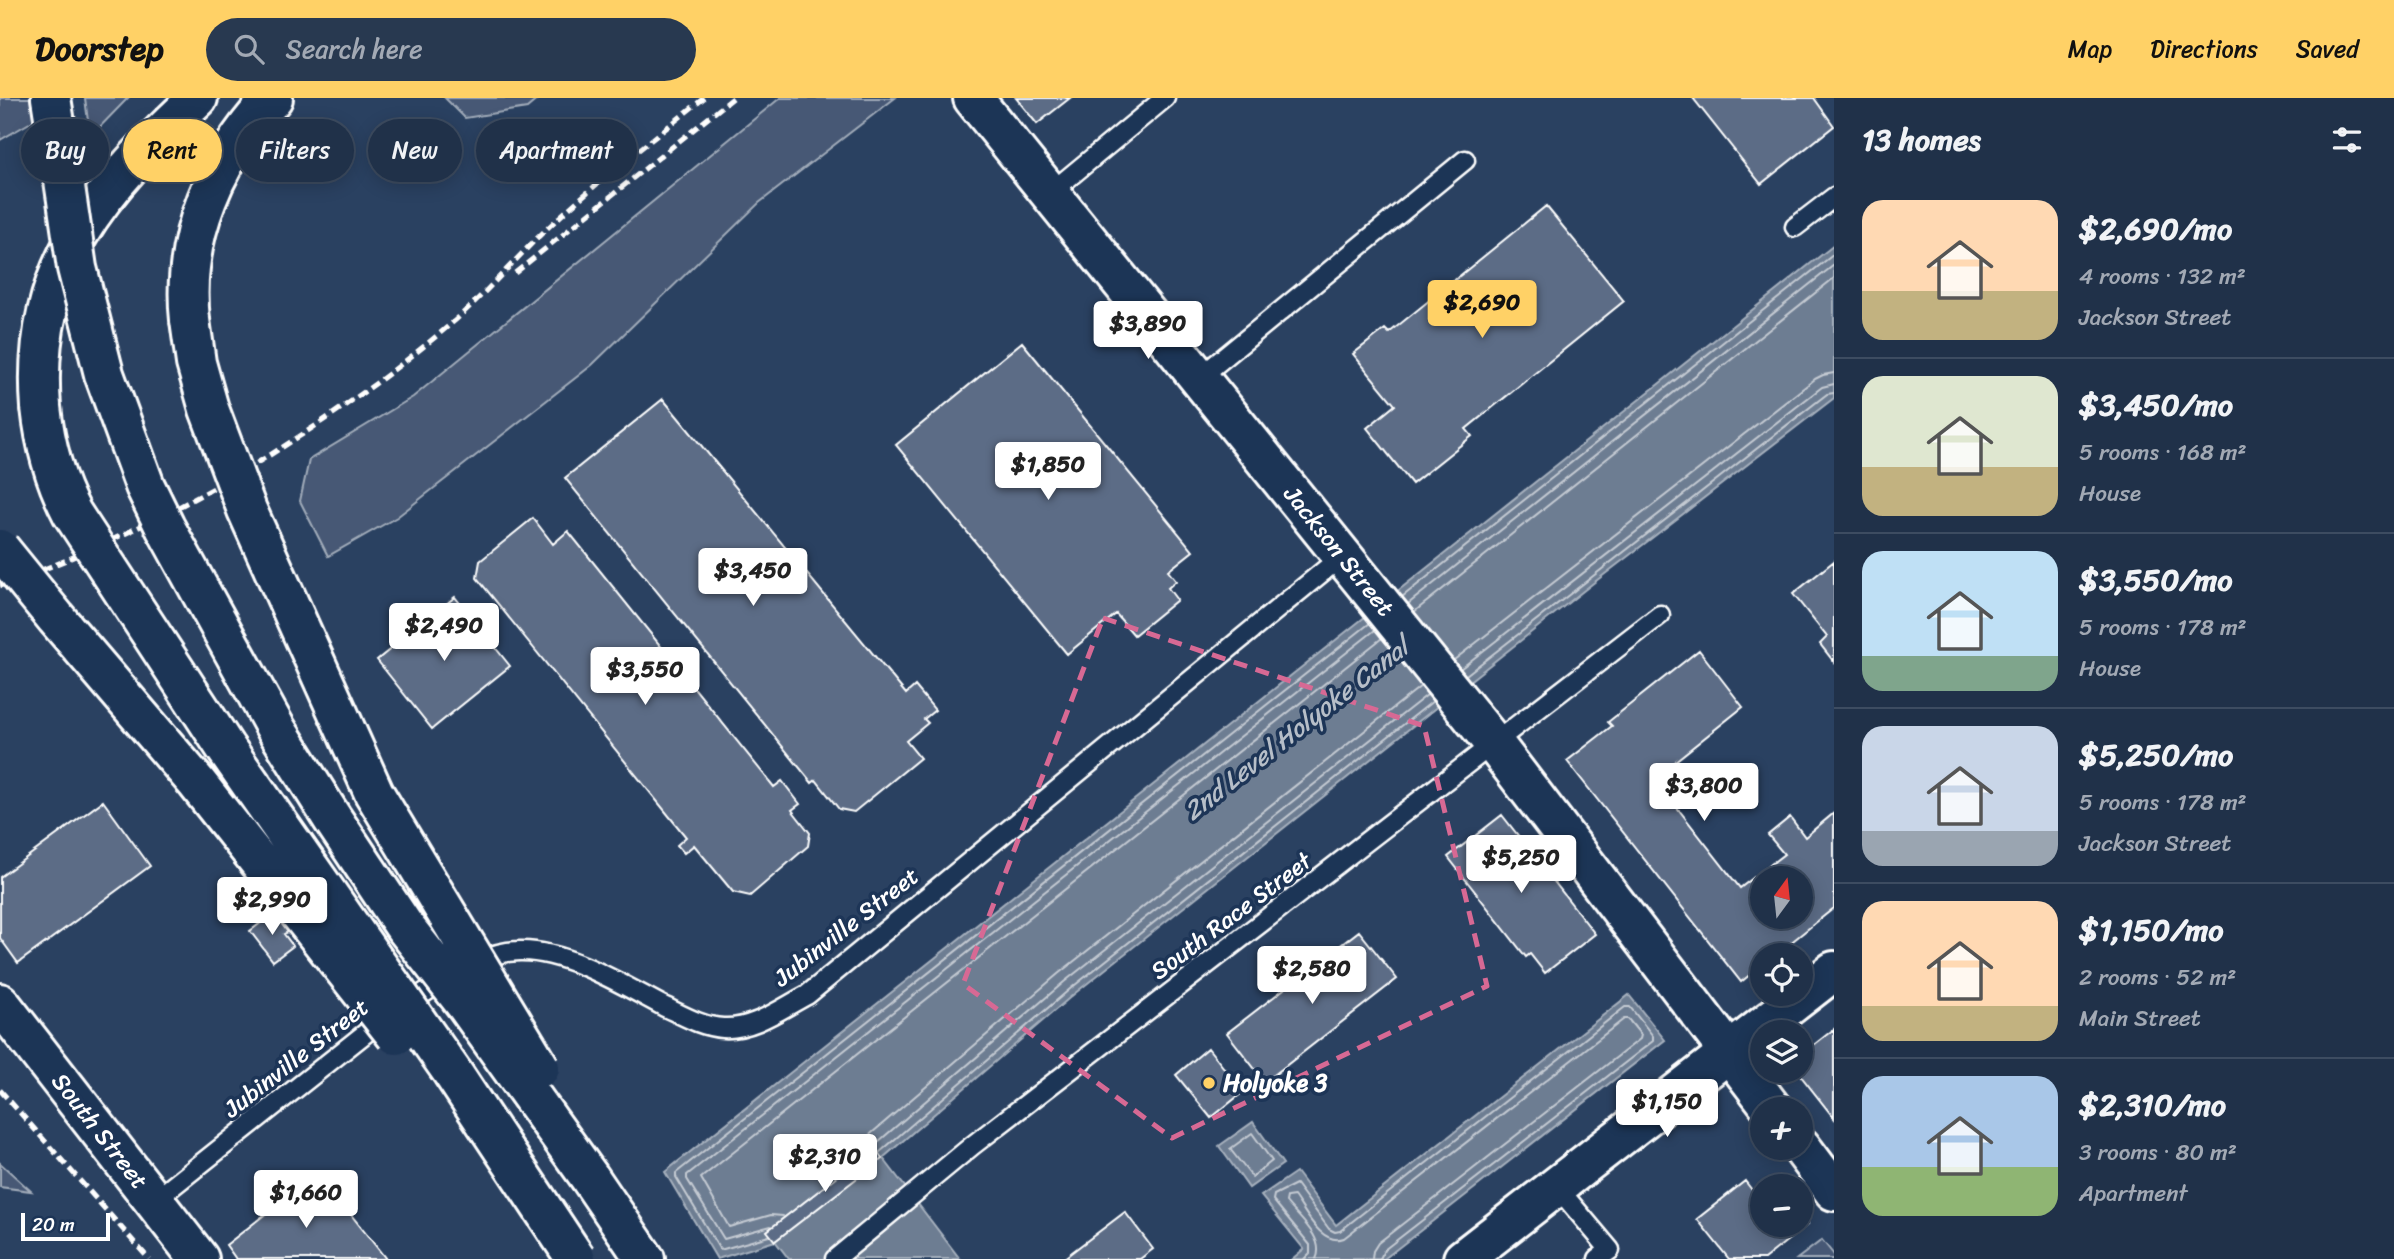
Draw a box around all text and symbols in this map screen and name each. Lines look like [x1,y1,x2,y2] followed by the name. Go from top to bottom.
[206,18,696,81] search box
[35,20,164,78] text: Doorstep
[286,26,423,72] text: Search here
[2068,28,2112,70] text: Map
[2150,28,2258,70] text: Directions
[2296,28,2359,70] text: Saved
[230,30,268,68] icon: search
[1862,113,1981,167] text: 13 homes
[21,119,109,182] chip: Buy
[123,119,222,182] chip: Rent
[236,119,354,182] chip: Filters
[368,119,462,182] chip: New
[476,119,637,182] chip: Apartment
[2328,121,2366,159] icon: filters
[2079,202,2232,256] text: $2,690/mo
[1918,228,2002,312] icon: home
[2079,256,2246,297] text: 4 rooms · 132 m²
[1425,280,1539,340] pin: $2,690
[1444,282,1520,323] text: $2,690
[2079,297,2231,338] text: Jackson Street
[1091,302,1205,361] pin: $3,890
[1110,303,1186,344] text: $3,890
[2079,378,2233,432] text: $3,450/mo
[1918,404,2002,488] icon: home
[2079,432,2247,473] text: 5 rooms · 168 m²
[991,442,1105,502] pin: $1,850
[1011,444,1085,485] text: $1,850
[2079,473,2141,514] text: House
[1272,475,1405,626] street label: Jackson Street
[696,548,810,608] pin: $3,450
[714,550,792,591] text: $3,450
[2079,553,2233,607] text: $3,550/mo
[1918,579,2002,663] icon: home
[387,603,501,663] pin: $2,490
[405,605,483,646] text: $2,490
[2079,607,2247,648] text: 5 rooms · 178 m²
[1173,622,1424,833] water label: 2nd Level Holyoke Canal
[588,648,702,707] pin: $3,550
[2079,648,2141,689] text: House
[607,649,683,690] text: $3,550
[2079,728,2233,782] text: $5,250/mo
[1918,754,2002,838] icon: home
[1647,764,1761,823] pin: $3,800
[1665,765,1743,806] text: $3,800
[2079,782,2247,823] text: 5 rooms · 178 m²
[2079,823,2231,864] text: Jackson Street
[1464,836,1578,895] pin: $5,250
[1482,837,1560,878] text: $5,250
[1141,840,1322,991] street label: South Race Street
[763,856,928,998] street label: Jubinville Street
[1750,866,1813,929] north arrow
[1750,866,1813,1237] map controls
[215,878,329,937] pin: $2,990
[233,879,311,920] text: $2,990
[2079,903,2223,957] text: $1,150/mo
[1918,929,2002,1013] icon: home
[1750,943,1813,1006] button: locate
[1255,946,1369,1006] pin: $2,580
[1273,948,1351,989] text: $2,580
[2079,957,2236,998] text: 2 rooms · 52 m²
[213,987,378,1129] street label: Jubinville Street
[2079,998,2201,1039] text: Main Street
[1750,1020,1813,1083] button: layers
[1223,1062,1328,1104] place label: Holyoke 3
[41,1063,159,1199] street label: South Street
[1201,1075,1217,1091] marker: Holyoke 3
[2079,1078,2226,1132] text: $2,310/mo
[1610,1080,1724,1139] pin: $1,150
[1632,1081,1702,1122] text: $1,150
[1750,1097,1813,1160] button: +
[1918,1104,2002,1188] icon: home
[2079,1132,2237,1173] text: 3 rooms · 80 m²
[768,1134,882,1194] pin: $2,310
[789,1136,861,1177] text: $2,310
[249,1170,363,1230] pin: $1,660
[270,1172,342,1213] text: $1,660
[2079,1173,2188,1214] text: Apartment
[1750,1174,1813,1237] button: −
[32,1208,75,1241] text: 20 m
[21,1210,110,1242] scale bar

